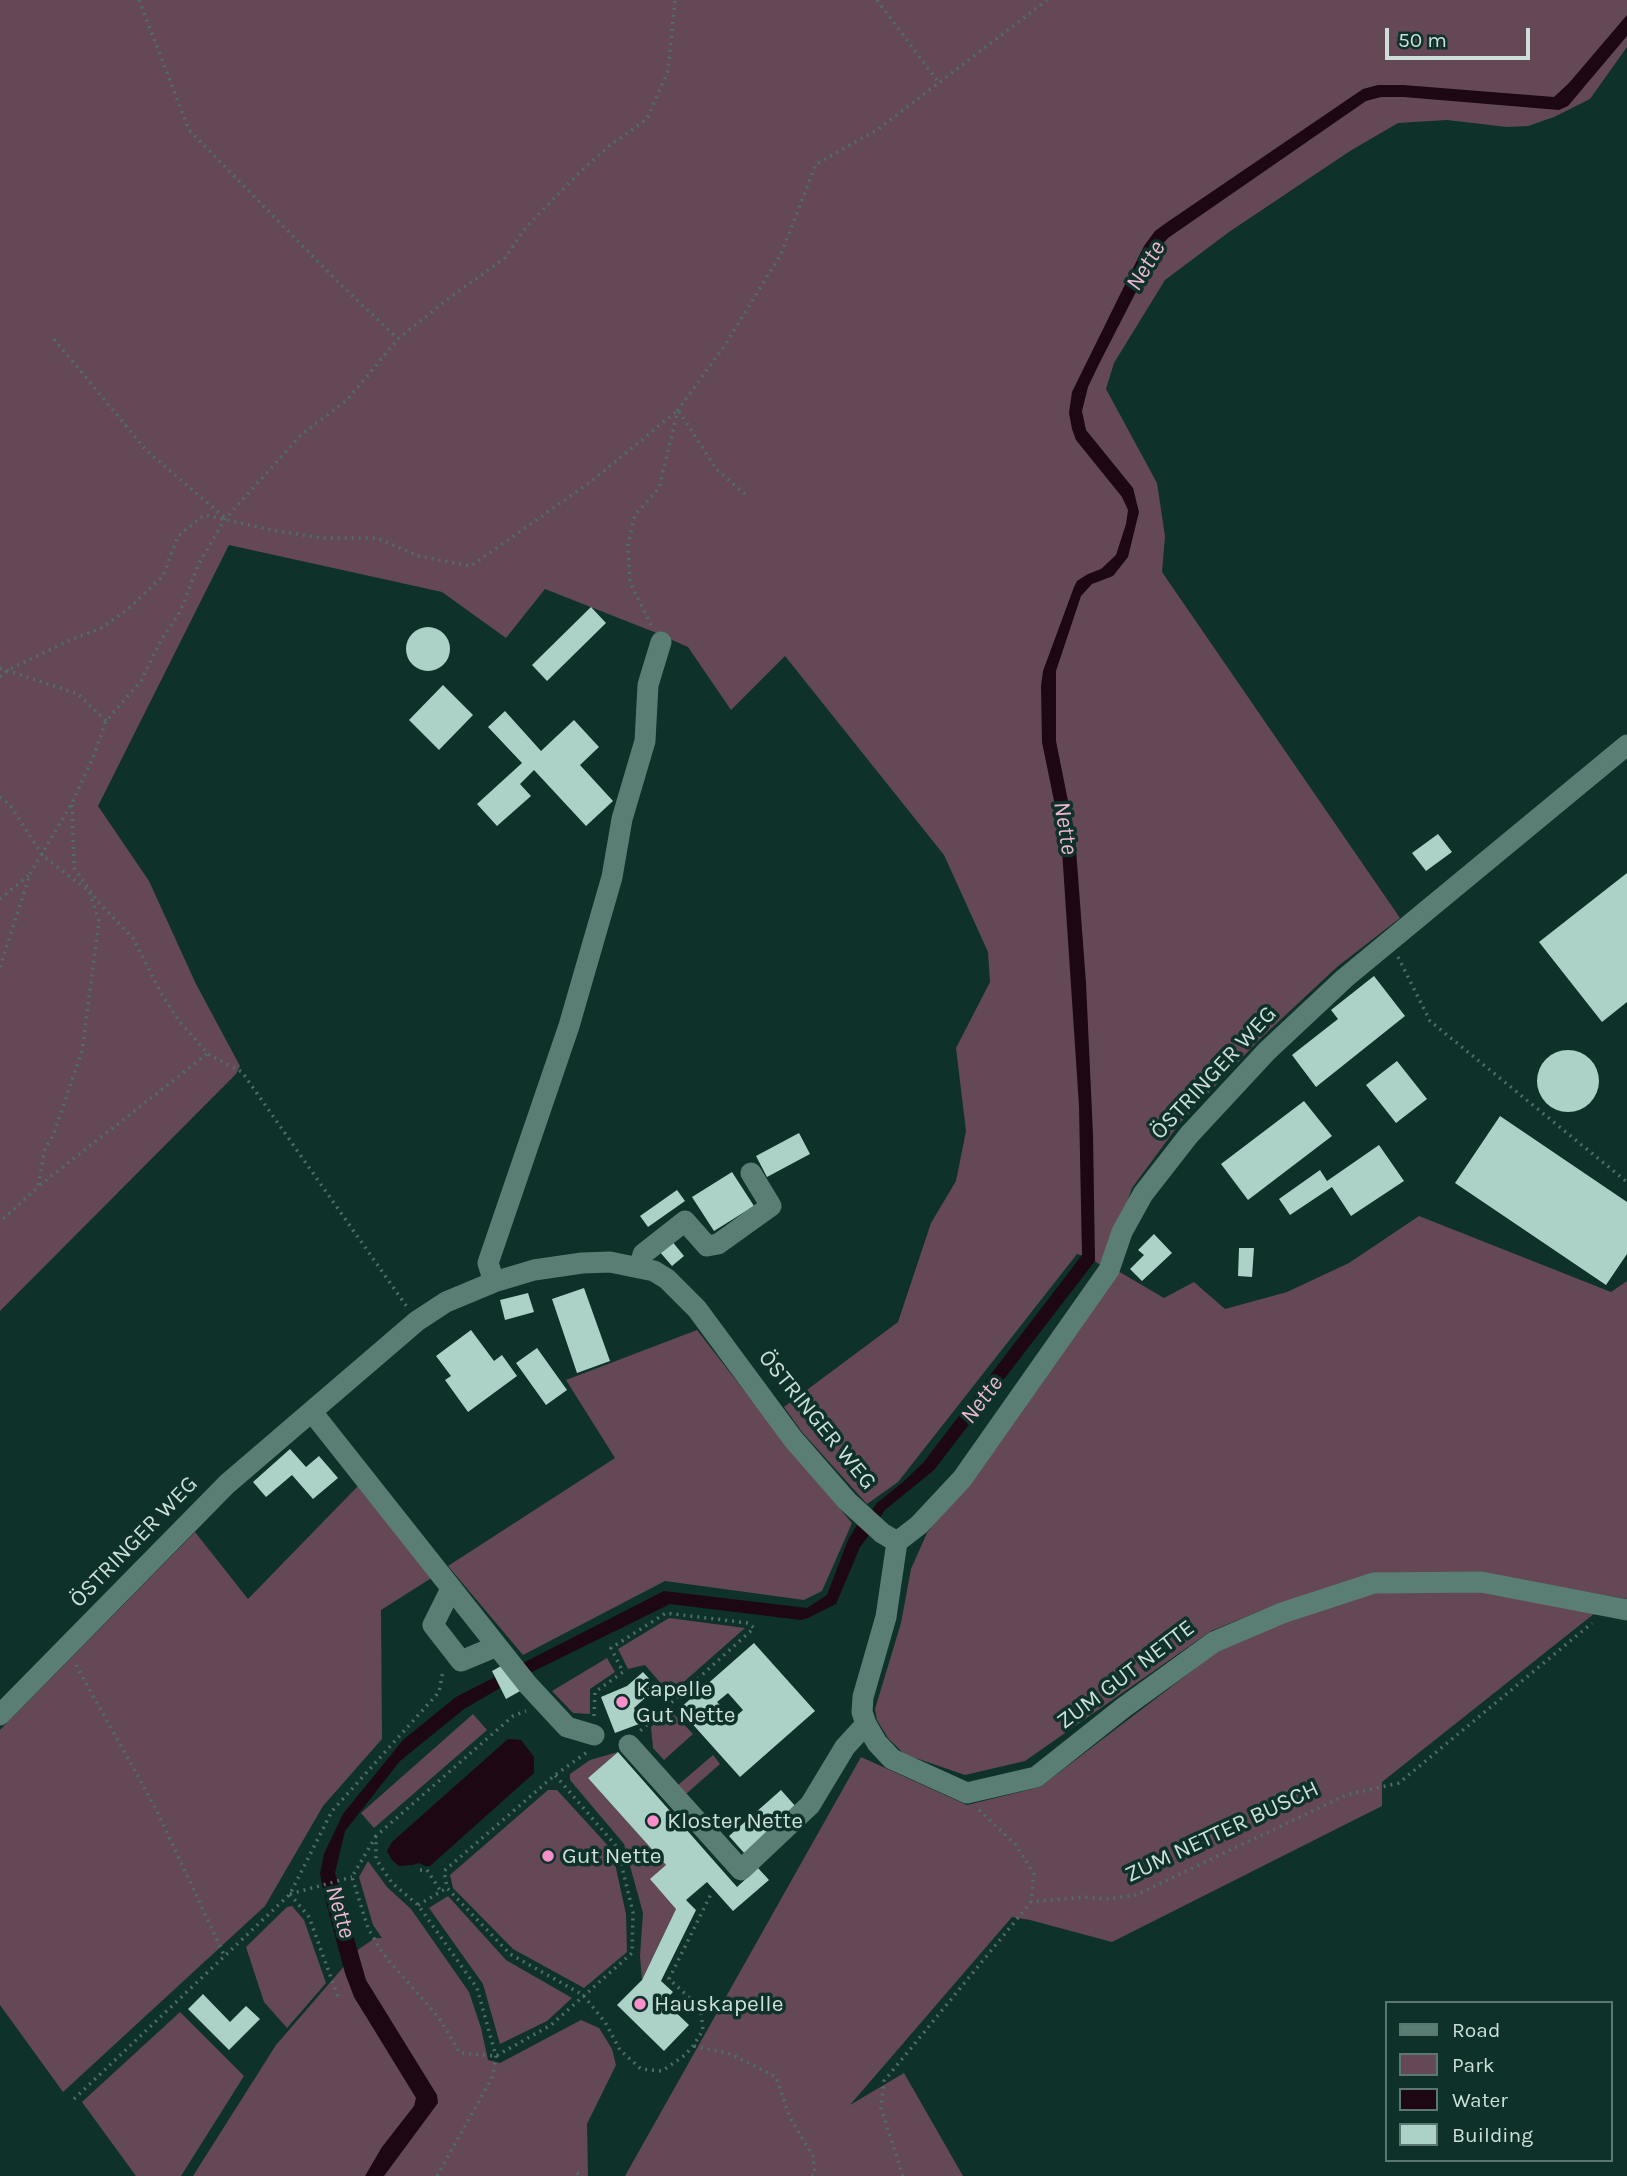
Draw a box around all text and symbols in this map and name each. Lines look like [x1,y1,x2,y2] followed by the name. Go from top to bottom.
[1389,14,1534,58] scale bar
[1398,28,1447,52] text: 50 m
[1120,236,1172,296] water label: Nette
[1047,799,1083,857] water label: Nette
[1145,1001,1283,1145] street label: ÖSTRINGER WEG
[752,1344,882,1496] street label: ÖSTRINGER WEG
[954,1370,1010,1430] water label: Nette
[64,1471,204,1613] street label: ÖSTRINGER WEG
[1052,1614,1200,1736] street label: ZUM GUT NETTE
[636,1675,735,1729] place label: Kapelle Gut Nette
[614,1694,630,1710] marker: Kapelle Gut Nette
[1121,1775,1323,1889] street label: ZUM NETTER BUSCH
[667,1807,803,1835] place label: Kloster Nette
[645,1813,661,1829] marker: Kloster Nette
[562,1842,661,1870] place label: Gut Nette
[540,1848,556,1864] marker: Gut Nette
[319,1882,361,1942] water label: Nette
[654,1990,784,2018] place label: Hauskapelle
[632,1996,648,2012] marker: Hauskapelle
[1386,2001,1613,2162] legend
[1452,2018,1500,2042] text: Road
[1452,2053,1495,2077] text: Park
[1452,2088,1508,2112] text: Water
[1452,2123,1533,2147] text: Building

